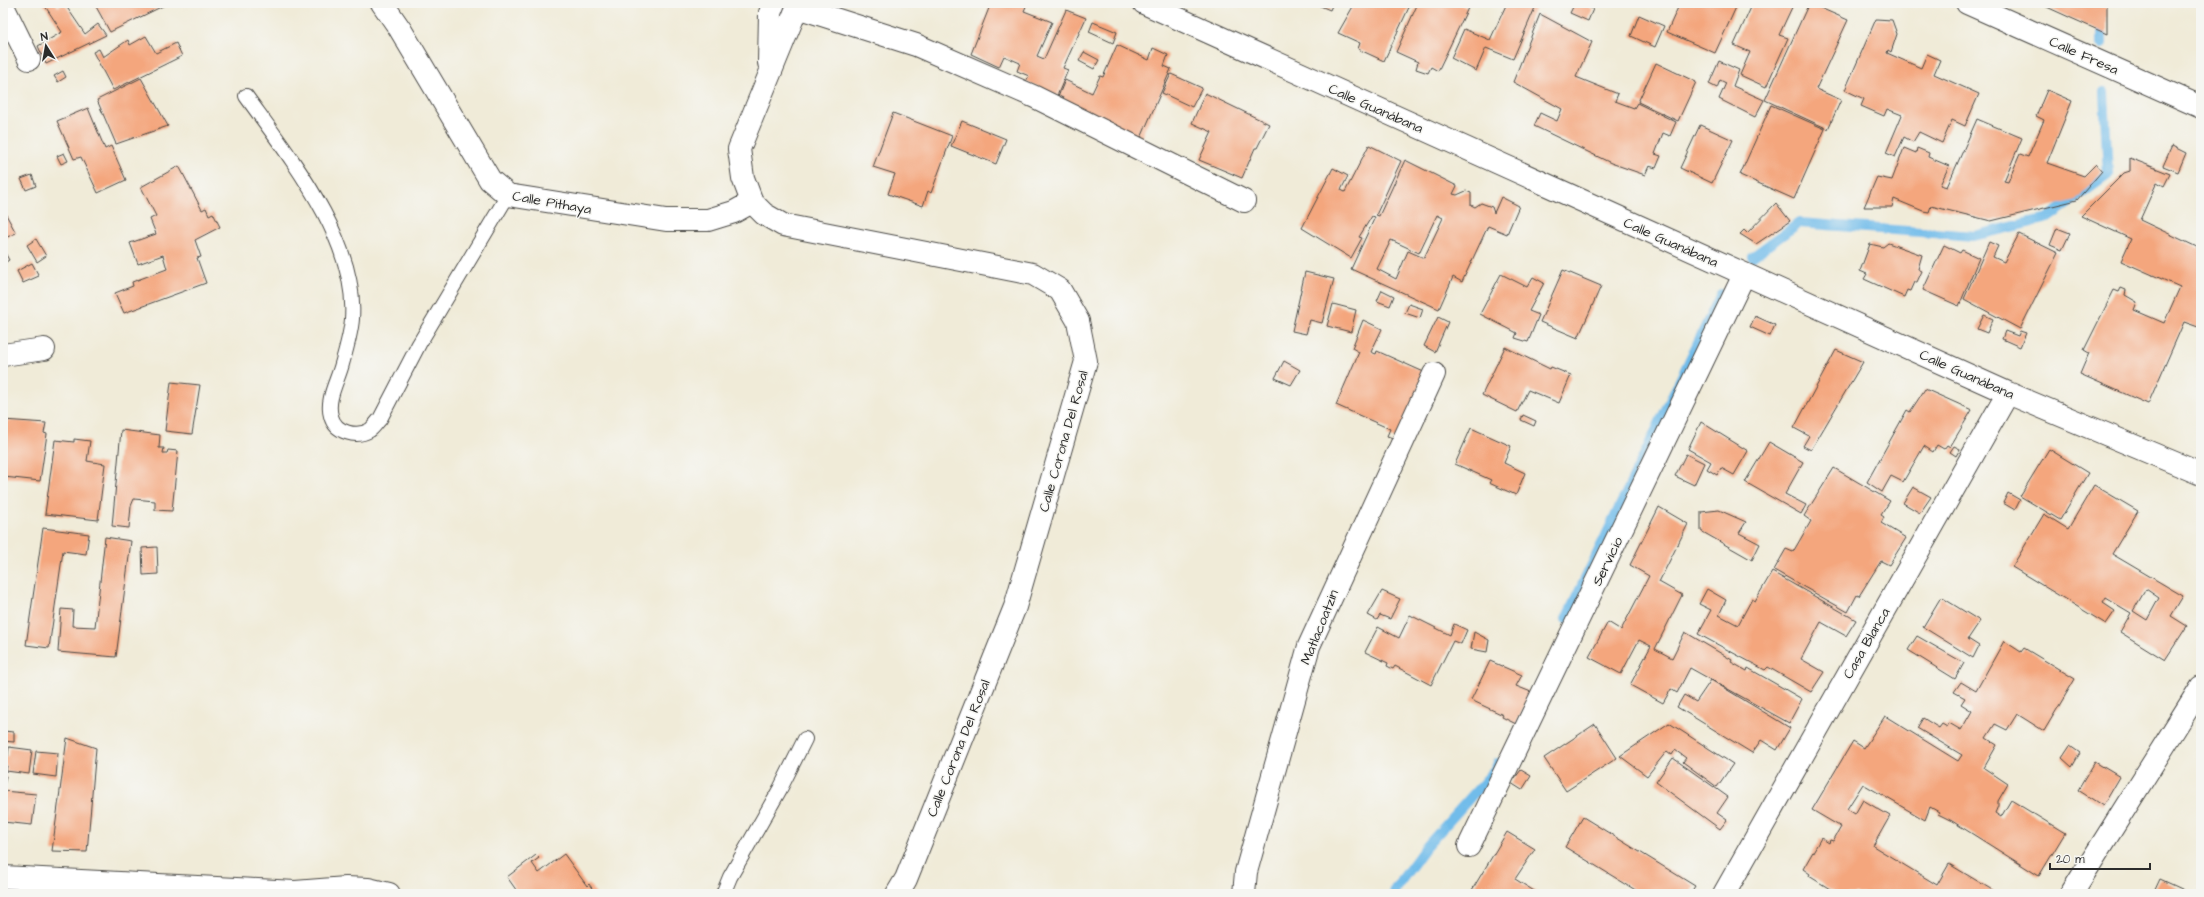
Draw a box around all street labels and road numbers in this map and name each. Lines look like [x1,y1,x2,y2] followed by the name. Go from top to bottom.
[2046,32,2121,80] street label: Calle Fresa
[1325,79,1426,139] street label: Calle Guanábana
[511,186,593,220] street label: Calle Pithaya
[1620,213,1721,273] street label: Calle Guanábana
[1916,345,2017,405] street label: Calle Guanábana
[1034,368,1094,514] street label: Calle Corona Del Rosal
[1587,533,1628,589] street label: Servicio
[1296,587,1344,668] street label: Matlacoatzin
[1838,604,1895,683] street label: Casa Blanca
[922,677,996,820] street label: Calle Corona Del Rosal

